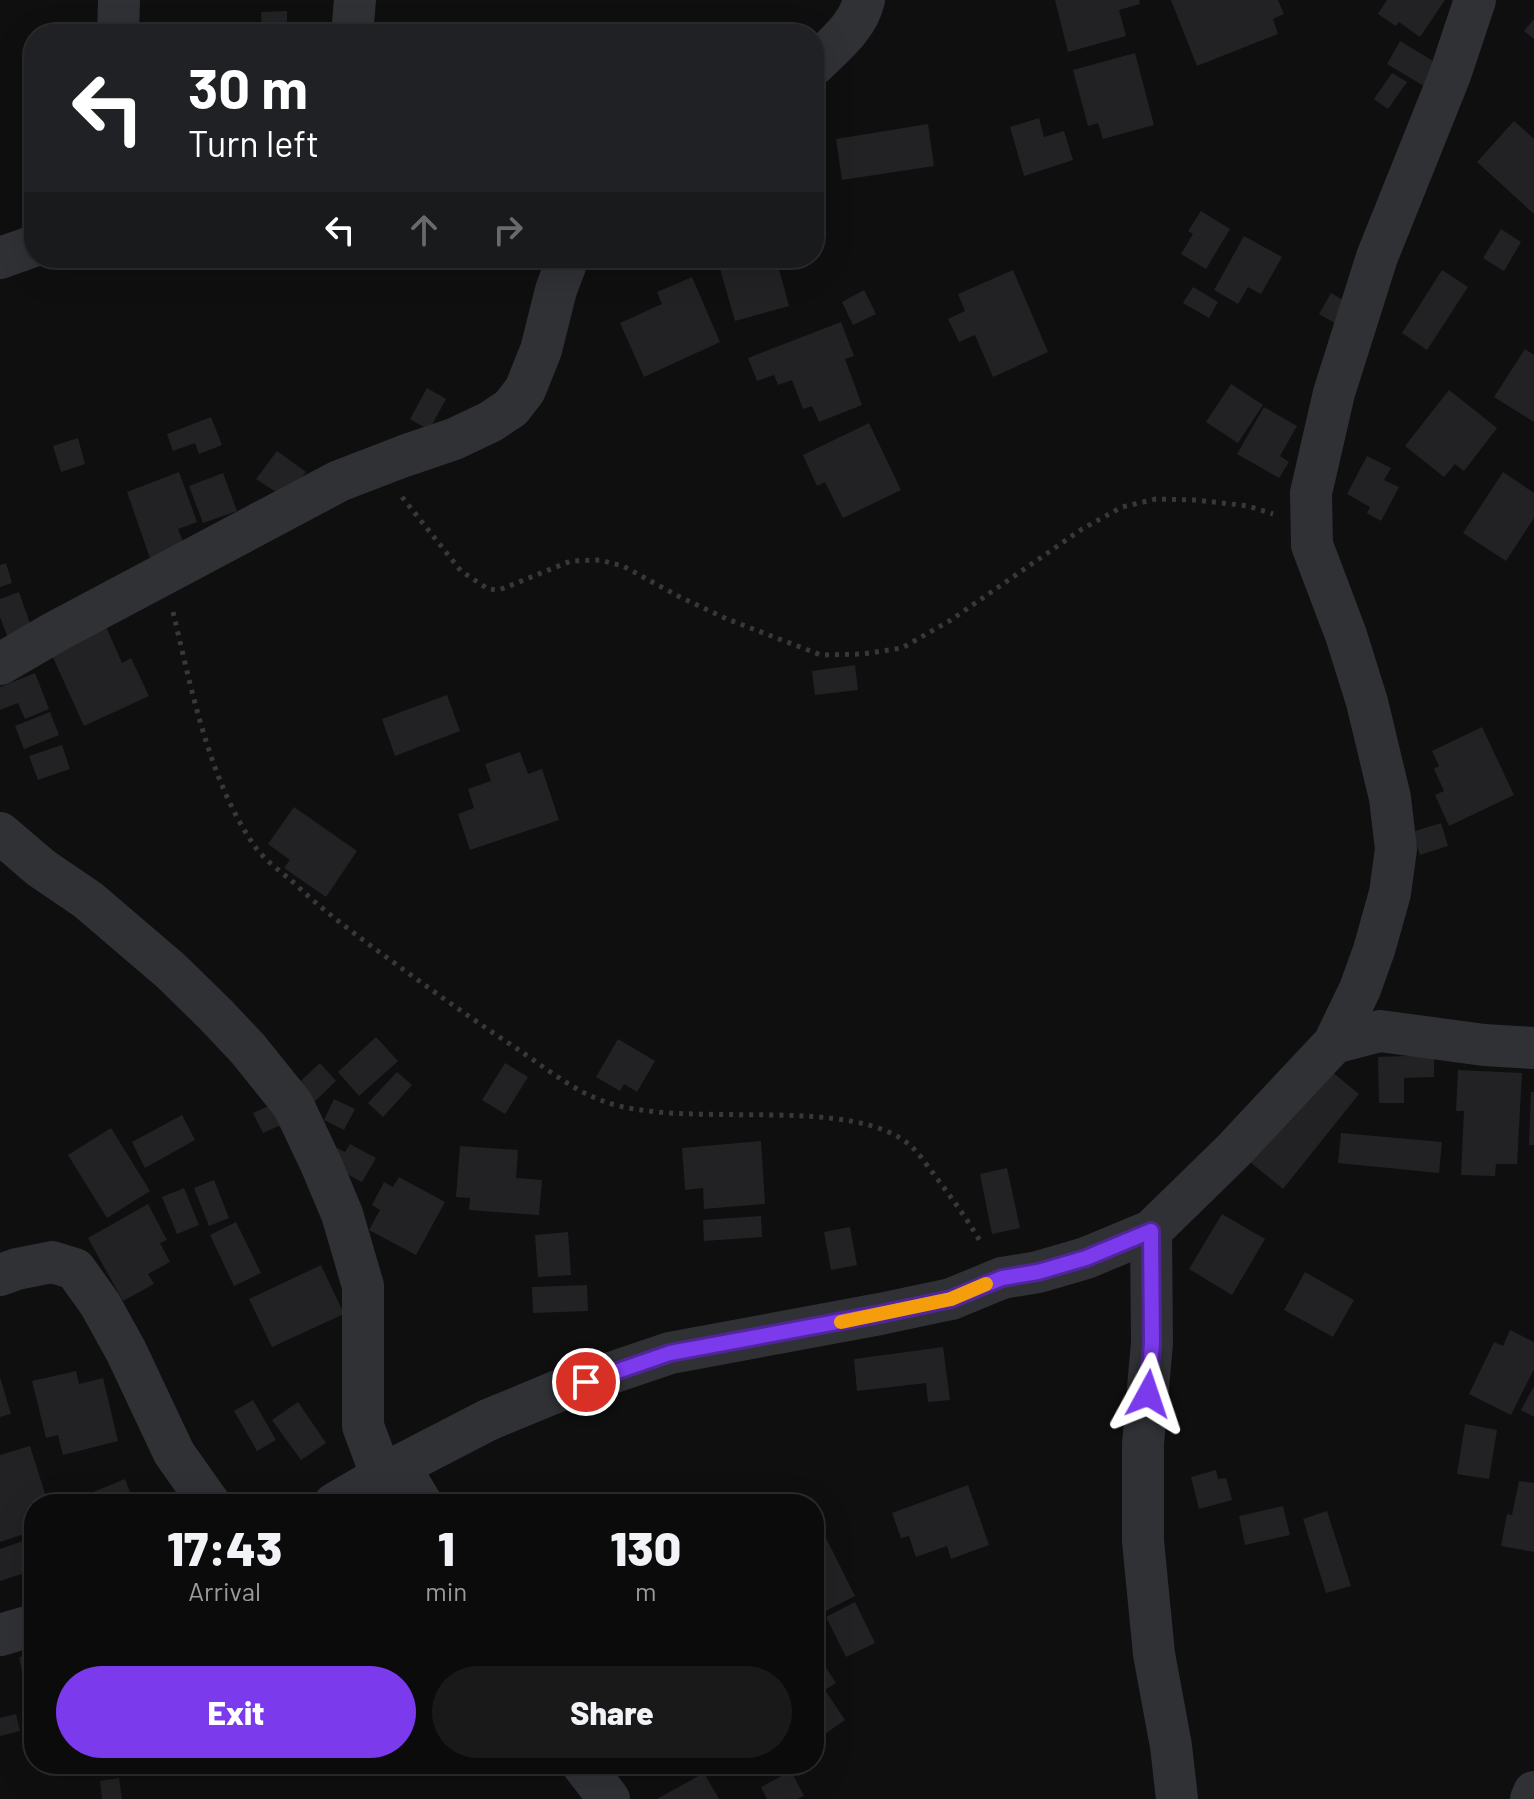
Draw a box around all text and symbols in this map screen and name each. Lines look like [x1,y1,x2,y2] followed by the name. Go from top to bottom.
[188,53,308,120] text: 30 m
[56,56,160,160] icon: left
[188,121,319,164] text: Turn left
[318,208,362,252] icon: left
[402,208,446,252] icon: ahead
[486,208,530,252] icon: right
[552,1348,620,1416] pin
[1106,1352,1190,1436] position arrow
[564,1360,608,1404] icon: arrive
[167,1518,282,1576] text: 17:43
[438,1518,455,1576] text: 1
[610,1518,681,1576] text: 130
[188,1575,261,1606] text: Arrival
[425,1575,467,1606] text: min
[635,1575,656,1606] text: m
[56,1666,416,1758] button: Exit
[432,1666,792,1758] button: Share

